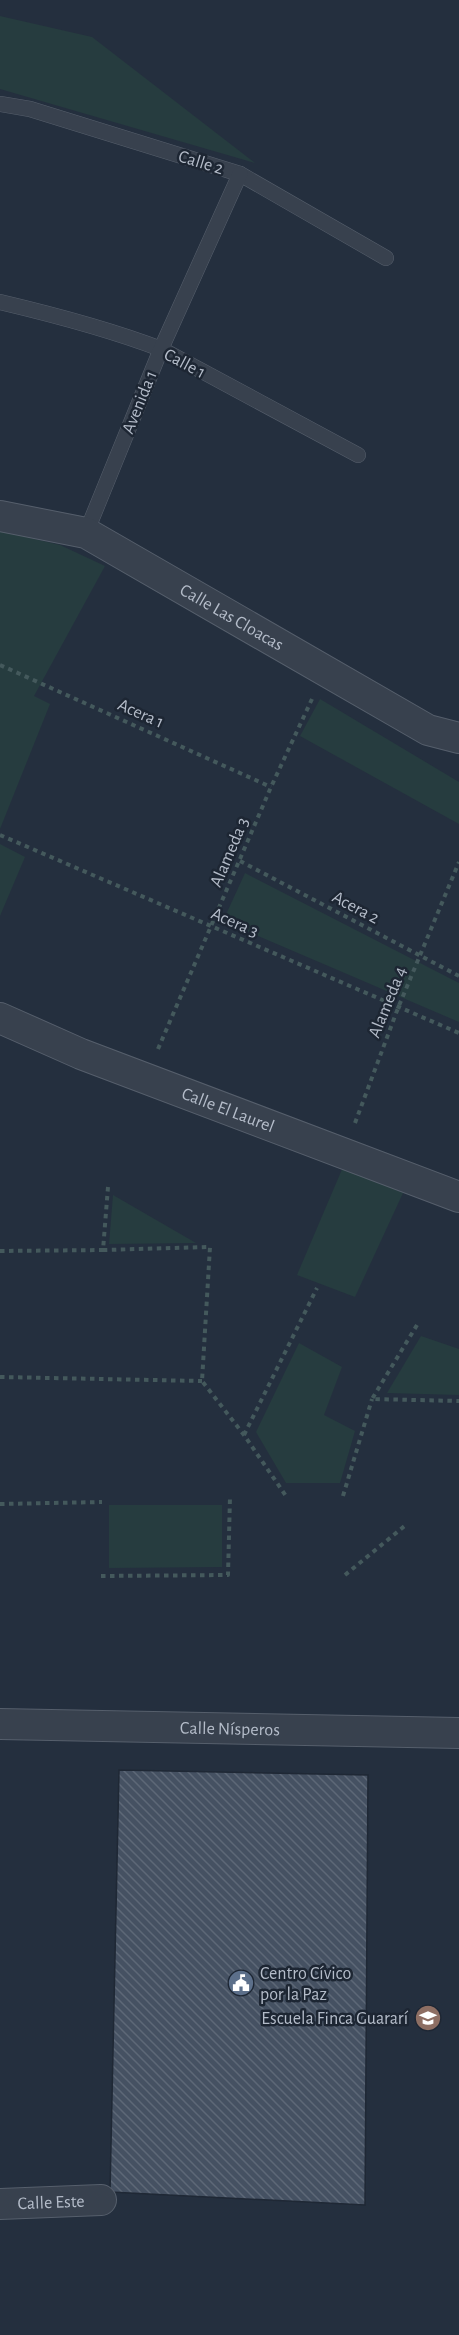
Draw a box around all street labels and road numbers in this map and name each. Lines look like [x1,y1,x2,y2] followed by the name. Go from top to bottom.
[176,148,225,178] street label: Calle 2
[161,346,208,382] street label: Calle 1
[119,368,161,436] street label: Avenida 1
[177,581,286,655] street label: Calle Las Cloacas
[115,696,166,732] street label: Acera 1
[207,815,253,890] street label: Alameda 3
[329,888,382,928] street label: Acera 2
[208,905,261,941] street label: Acera 3
[366,964,410,1040] street label: Alameda 4
[179,1085,277,1136] street label: Calle El Laurel
[180,1720,280,1739] street label: Calle Nísperos
[17,2193,85,2213] street label: Calle Este

